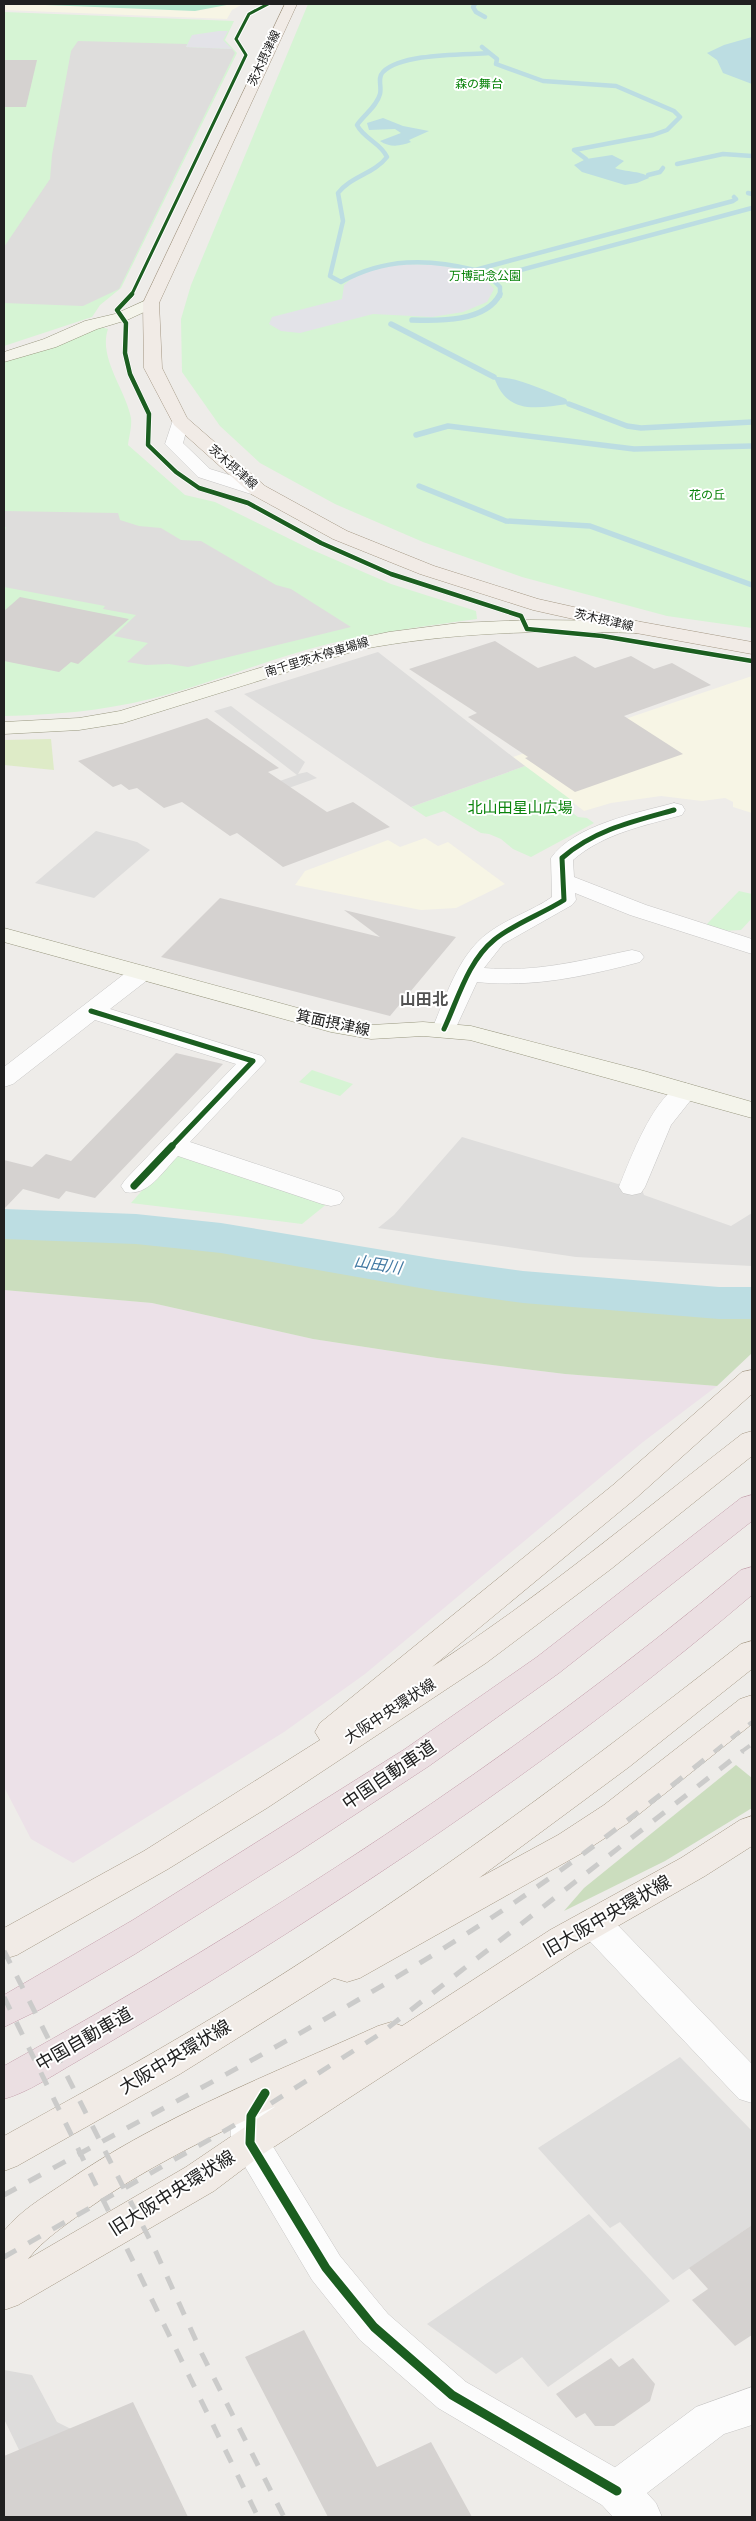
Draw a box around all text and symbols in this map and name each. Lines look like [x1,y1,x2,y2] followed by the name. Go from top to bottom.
[245,28,284,89] street label: 茨木摂津線
[455,77,503,92] park label: 森の舞台
[449,269,521,284] park label: 万博記念公園
[205,442,260,493] street label: 茨木摂津線
[689,488,725,503] park label: 花の丘
[573,606,635,635] street label: 茨木摂津線
[263,635,371,680] street label: 南千里茨木停車場線
[467,799,573,818] park label: 北山田星山広場
[400,991,448,1010] district label: 山田北
[294,1006,372,1041] street label: 箕面摂津線
[353,1252,405,1279] water label: 山田川
[341,1675,439,1748] street label: 大阪中央環状線
[339,1737,440,1814] street label: 中国自動車道
[540,1871,675,1962] street label: 旧大阪中央環状線
[32,2003,136,2076] street label: 中国自動車道
[116,2016,235,2099] street label: 大阪中央環状線
[106,2146,239,2240] street label: 旧大阪中央環状線

